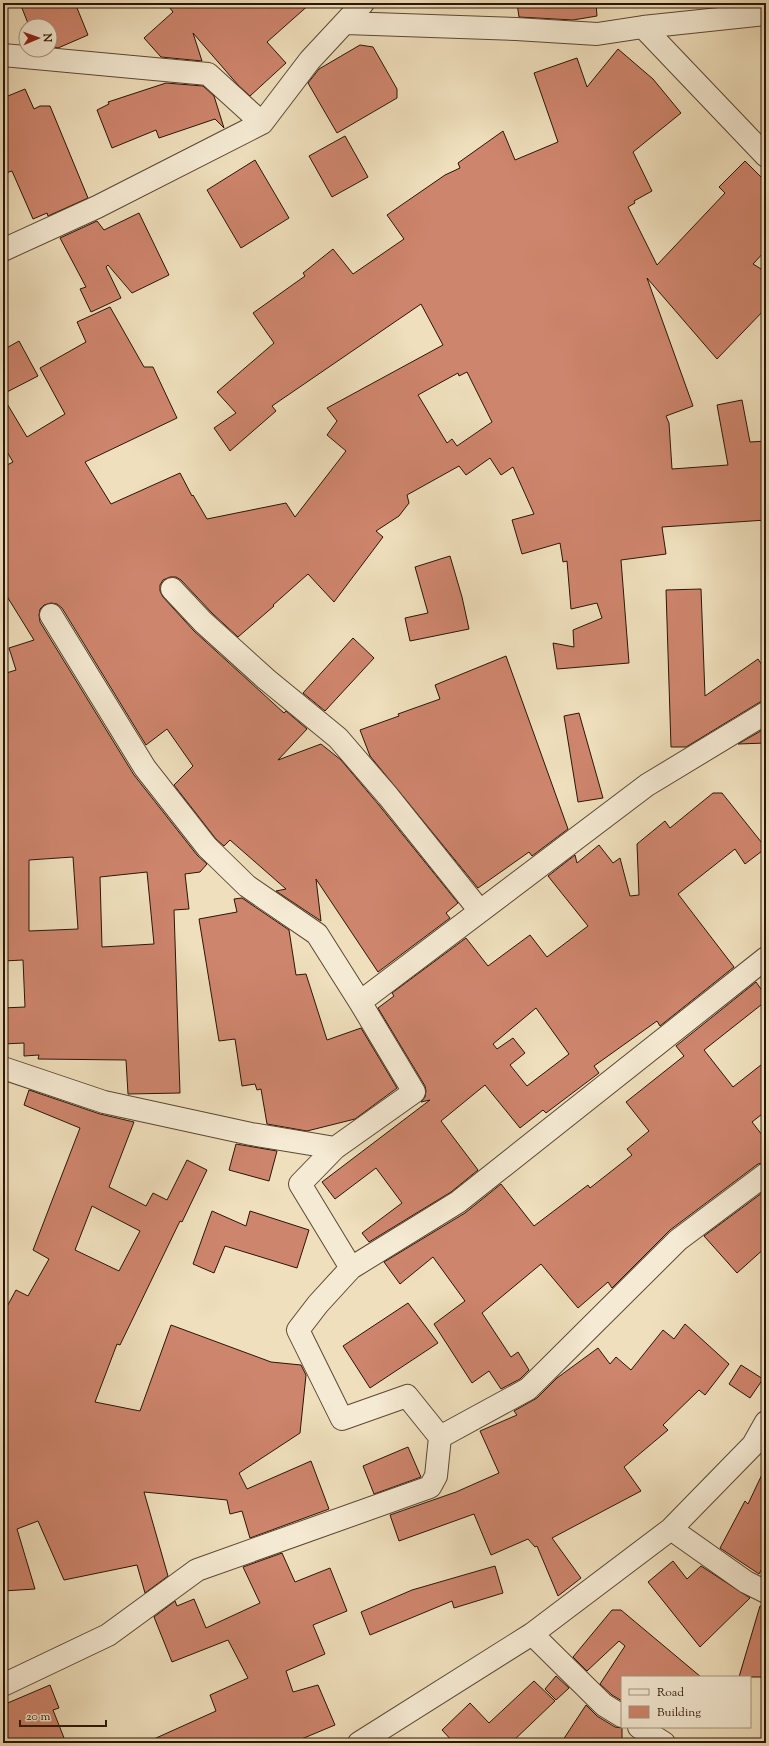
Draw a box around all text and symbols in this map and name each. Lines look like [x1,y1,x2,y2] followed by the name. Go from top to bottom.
[18,18,58,58] north arrow
[39,32,55,43] text: N
[621,1676,751,1728] legend
[657,1684,684,1702] text: Road
[20,1702,106,1728] scale bar
[657,1704,701,1722] text: Building
[26,1708,51,1726] text: 20 m

